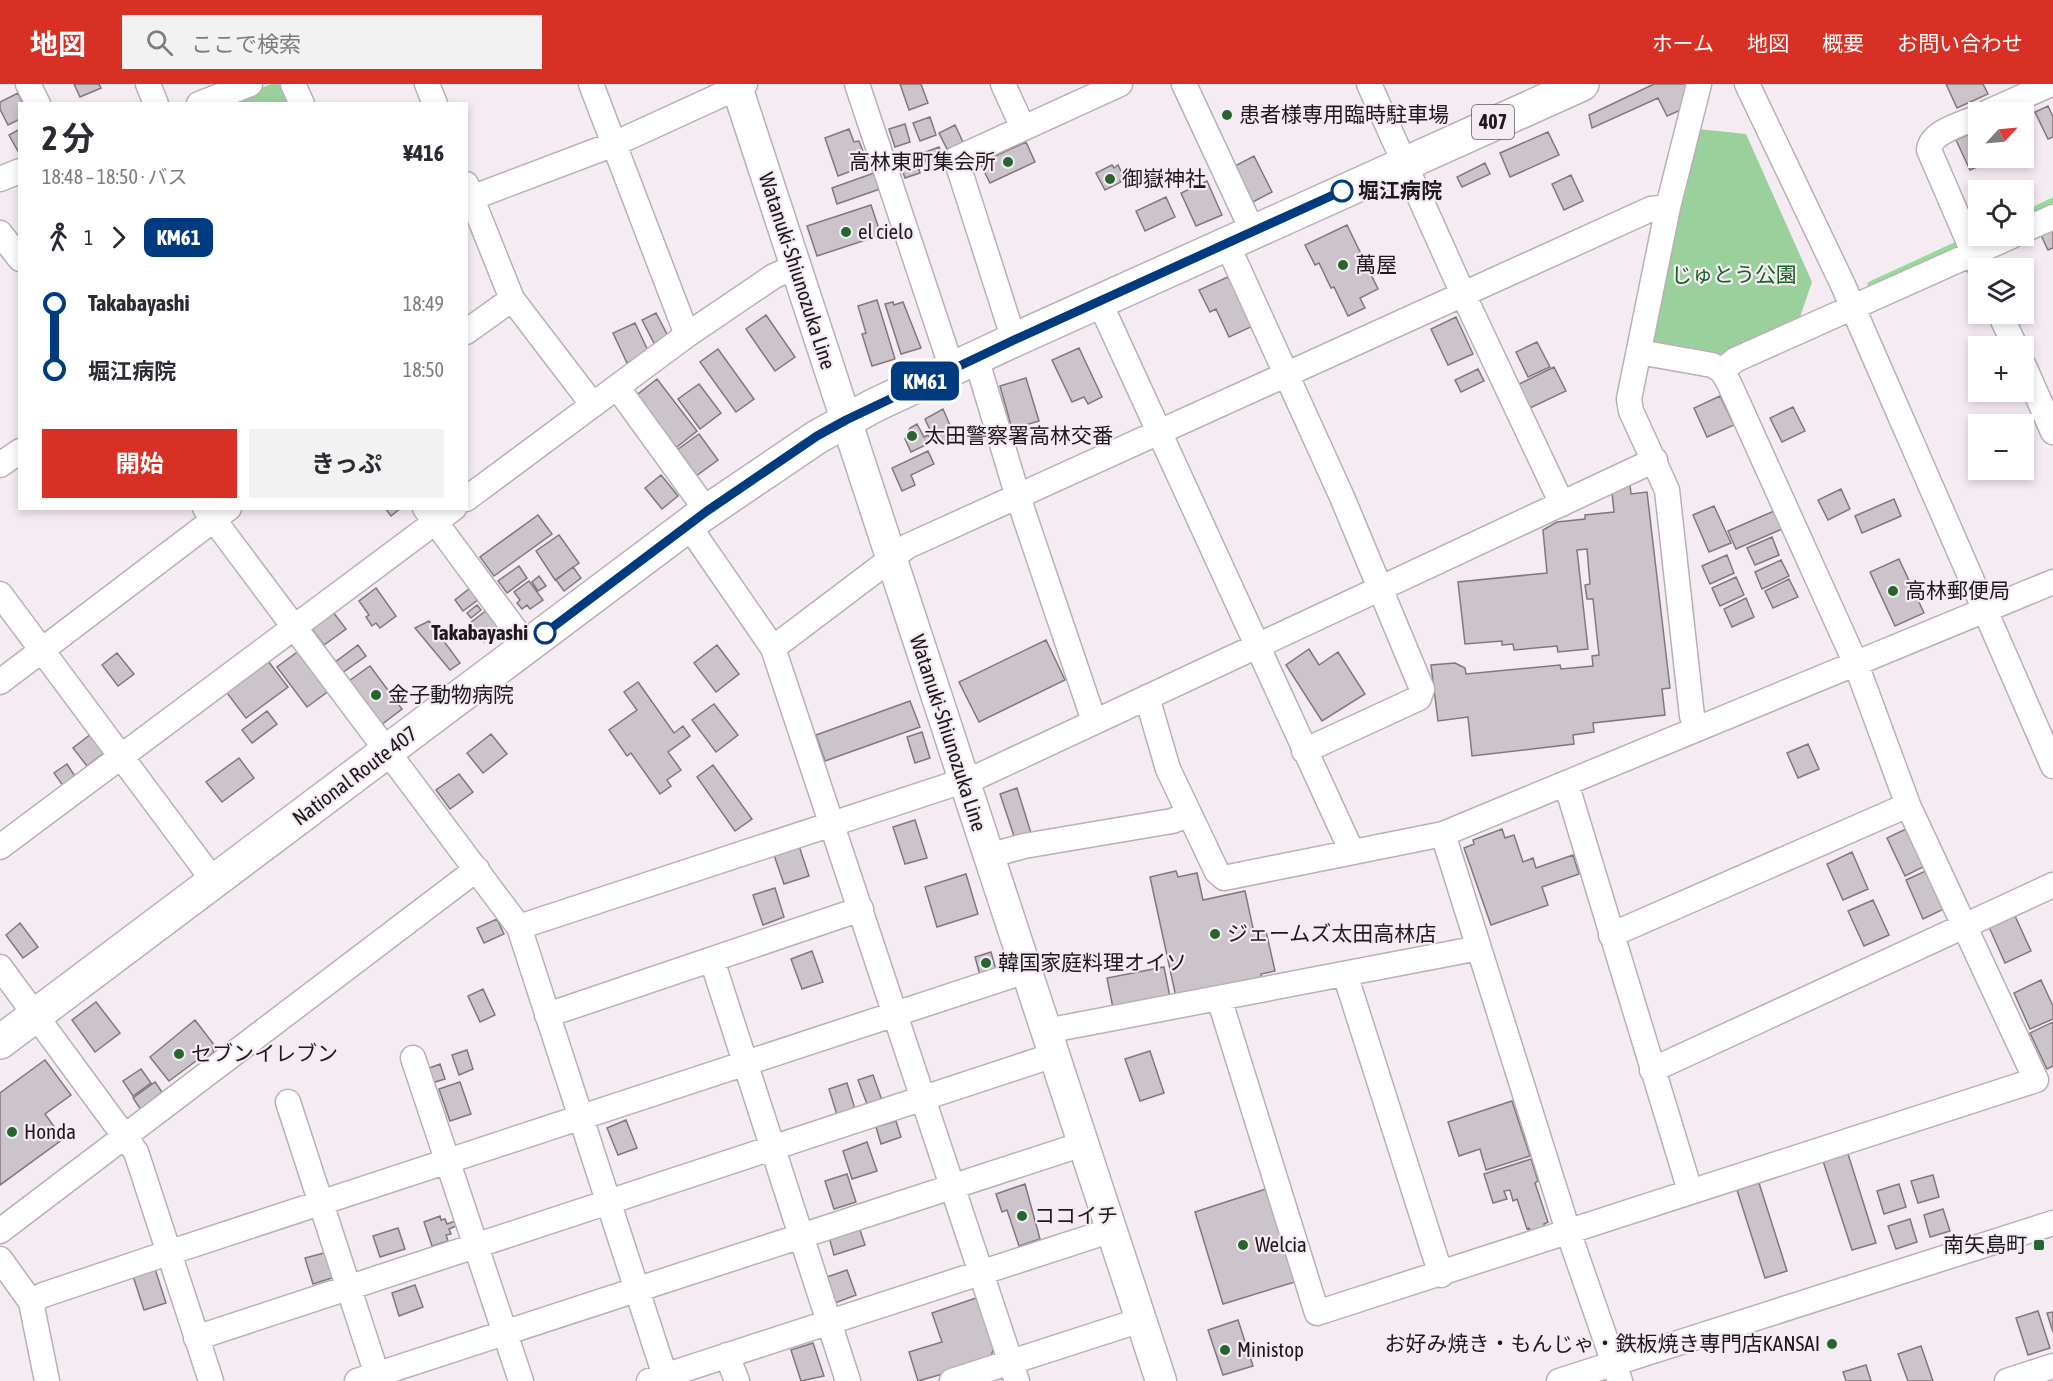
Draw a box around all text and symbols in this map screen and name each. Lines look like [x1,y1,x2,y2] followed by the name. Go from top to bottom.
[122,15,542,69] search box
[143,26,176,59] icon: search
[30,28,86,60] text: 地図
[191,31,301,57] text: ここで検索
[1652,31,1714,55] text: ホーム
[1747,31,1789,55] text: 地図
[1822,31,1864,55] text: 概要
[1897,31,2023,55] text: お問い合わせ
[1239,102,1449,126] place label: 患者様専用臨時駐車場
[1968,102,2034,168] north arrow
[1968,102,2034,480] map controls
[1472,105,1514,139] road number: 407
[1220,108,1234,122] marker: 患者様専用臨時駐車場
[42,119,95,157] text: 2 分
[403,140,444,166] text: ¥416
[849,149,996,173] place label: 高林東町集会所
[1001,155,1015,169] marker: 高林東町集会所
[42,165,188,188] text: 18:48 – 18:50 · バス
[1122,166,1206,190] place label: 御嶽神社
[755,169,841,372] street label: Watanuki-Shiunozuka Line
[1103,172,1117,186] marker: 御嶽神社
[1358,178,1442,202] place label: 堀江病院
[1331,180,1353,202] marker: 堀江病院
[1968,180,2034,246] button: locate
[858,219,913,243] place label: el cielo
[42,221,75,254] icon: walk
[102,221,135,254] icon: forward
[156,225,201,249] text: KM61
[839,225,853,239] marker: el cielo
[84,226,93,249] text: 1
[1355,252,1397,276] place label: 萬屋
[1336,258,1350,272] marker: 萬屋
[1968,258,2034,324] button: layers
[1671,262,1797,286] park label: じゅとう公園
[88,290,190,316] text: Takabayashi
[403,292,444,315] text: 18:49
[1968,336,2034,402] button: +
[88,358,176,384] text: 堀江病院
[403,358,444,381] text: 18:50
[883,362,967,400] line badge: KM61
[903,369,947,393] text: KM61
[1968,414,2034,480] button: −
[924,423,1113,447] place label: 太田警察署高林交番
[42,429,237,498] button: 開始
[249,429,444,498] button: きっぷ
[905,429,919,443] marker: 太田警察署高林交番
[1905,578,2010,602] place label: 高林郵便局
[1886,584,1900,598] marker: 高林郵便局
[431,620,528,644] place label: Takabayashi
[534,622,556,644] marker: Takabayashi
[906,631,992,834] street label: Watanuki-Shiunozuka Line
[388,682,514,706] place label: 金子動物病院
[369,688,383,702] marker: 金子動物病院
[287,721,421,830] street label: National Route 407
[1227,921,1436,945] place label: ジェームズ太田高林店
[1208,927,1222,941] marker: ジェームズ太田高林店
[998,950,1187,974] place label: 韓国家庭料理オイソ
[979,956,993,970] marker: 韓国家庭料理オイソ
[191,1041,338,1065] place label: セブンイレブン
[172,1047,186,1061] marker: セブンイレブン
[24,1119,76,1143] place label: Honda
[5,1125,19,1139] marker: Honda
[1034,1203,1118,1227] place label: ココイチ
[1015,1209,1029,1223] marker: ココイチ
[1255,1232,1307,1256] place label: Welcia
[1943,1232,2027,1256] place label: 南矢島町
[1236,1238,1250,1252] marker: Welcia
[2032,1238,2046,1252] marker: 南矢島町
[1385,1331,1820,1355] place label: お好み焼き・もんじゃ・鉄板焼き専門店KANSAI
[1237,1337,1304,1361] place label: Ministop
[1825,1337,1839,1351] marker: お好み焼き・もんじゃ・鉄板焼き専門店KANSAI
[1218,1343,1232,1357] marker: Ministop

